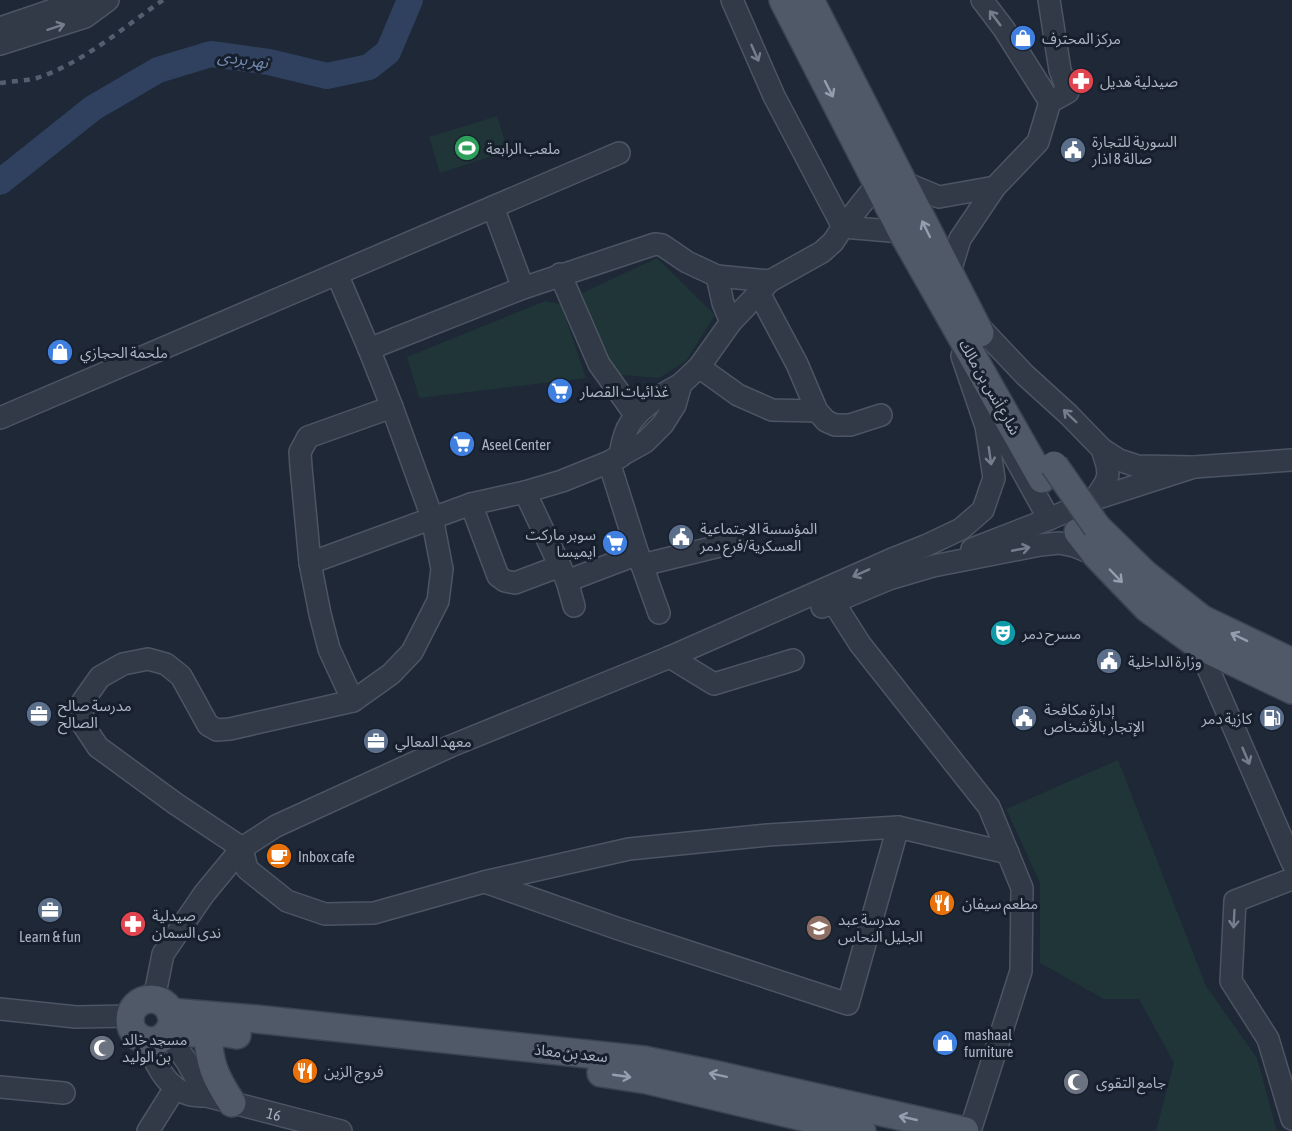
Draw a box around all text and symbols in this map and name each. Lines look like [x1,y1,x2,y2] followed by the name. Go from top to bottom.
[989,10,1002,26] one-way arrow
[46,20,65,31] one-way arrow
[1008,23,1038,53] shop icon: مركز المحترف
[1042,30,1121,48] place label: مركز المحترف
[750,44,762,62] one-way arrow
[216,47,271,73] water label: نهر بردى
[1066,66,1096,96] pharmacy icon: صيدلية هديل
[1100,73,1178,91] place label: صيدلية هديل
[824,80,835,98] one-way arrow
[452,133,482,163] sports icon: ملعب الرابعة
[1091,133,1177,168] place label: السورية للتجارة صالة 8 اذار
[1058,135,1088,165] public building icon: السورية للتجارة صالة 8 اذار
[486,140,560,158] place label: ملعب الرابعة
[920,220,931,238] one-way arrow
[952,336,1024,440] street label: شارع أنس بن مالك
[45,337,75,367] shop icon: ملحمة الحجازي
[80,344,168,364] place label: ملحمة الحجازي
[545,376,575,406] supermarket icon: غذائيات القصار
[579,383,669,401] place label: غذائيات القصار
[1062,409,1077,423] one-way arrow
[447,429,477,459] supermarket icon: Aseel Center
[482,436,551,453] place label: Aseel Center
[985,446,996,465] one-way arrow
[699,520,817,558] place label: المؤسسة الاجتماعية العسكرية/فرع دمر
[666,522,696,552] public building icon: المؤسسة الاجتماعية العسكرية/فرع دمر
[525,526,596,560] place label: سوبر ماركت ايميسا
[600,528,630,558] supermarket icon: سوبر ماركت ايميسا
[1011,543,1030,554] one-way arrow
[852,568,870,580] one-way arrow
[1109,569,1123,584] one-way arrow
[988,618,1018,648] theatre icon: مسرح دمر
[1021,625,1081,646] place label: مسرح دمر
[1231,630,1249,642] one-way arrow
[1094,646,1124,676] public building icon: وزارة الداخلية
[1128,653,1202,671] place label: وزارة الداخلية
[58,697,132,735] place label: مدرسة صالح الصالح
[24,699,54,729] office icon: مدرسة صالح الصالح
[1044,701,1145,737] place label: إدارة مكافحة الإتجار بالأشخاص
[1009,703,1039,733] public building icon: إدارة مكافحة الإتجار بالأشخاص
[1257,703,1287,733] fuel station icon: كازية دمر
[1201,710,1253,728] place label: كازية دمر
[361,726,391,756] office icon: معهد المعالي
[395,733,472,753] place label: معهد المعالي
[1242,747,1253,765] one-way arrow
[264,841,294,871] cafe icon: Inbox cafe
[298,848,355,865] place label: Inbox cafe
[927,888,957,918] restaurant icon: مطعم سيفان
[35,895,65,925] office icon: Learn & fun
[962,895,1038,915] place label: مطعم سيفان
[152,907,221,942] place label: صيدلية ندى السمان
[118,909,148,939] pharmacy icon: صيدلية ندى السمان
[1229,909,1240,929] one-way arrow
[838,911,923,946] place label: مدرسة عبد الجليل النحاس
[804,913,834,943] school or university icon: مدرسة عبد الجليل النحاس
[19,928,81,945] place label: Learn & fun
[964,1026,1014,1060] place label: mashaal furniture
[930,1028,960,1058] shop icon: mashaal furniture
[122,1031,187,1066] place label: مسجد خالد بن الوليد
[87,1033,117,1063] mosque icon: مسجد خالد بن الوليد
[533,1041,609,1066] street label: سعد بن معاذ
[290,1056,320,1086] restaurant icon: فروج الزين
[324,1063,384,1084] place label: فروج الزين
[1061,1067,1091,1097] mosque icon: جامع التقوى
[709,1069,728,1080] one-way arrow
[611,1071,631,1082] one-way arrow
[1096,1074,1166,1095] place label: جامع التقوى
[265,1104,283,1124] street label: 16
[899,1112,919,1123] one-way arrow

